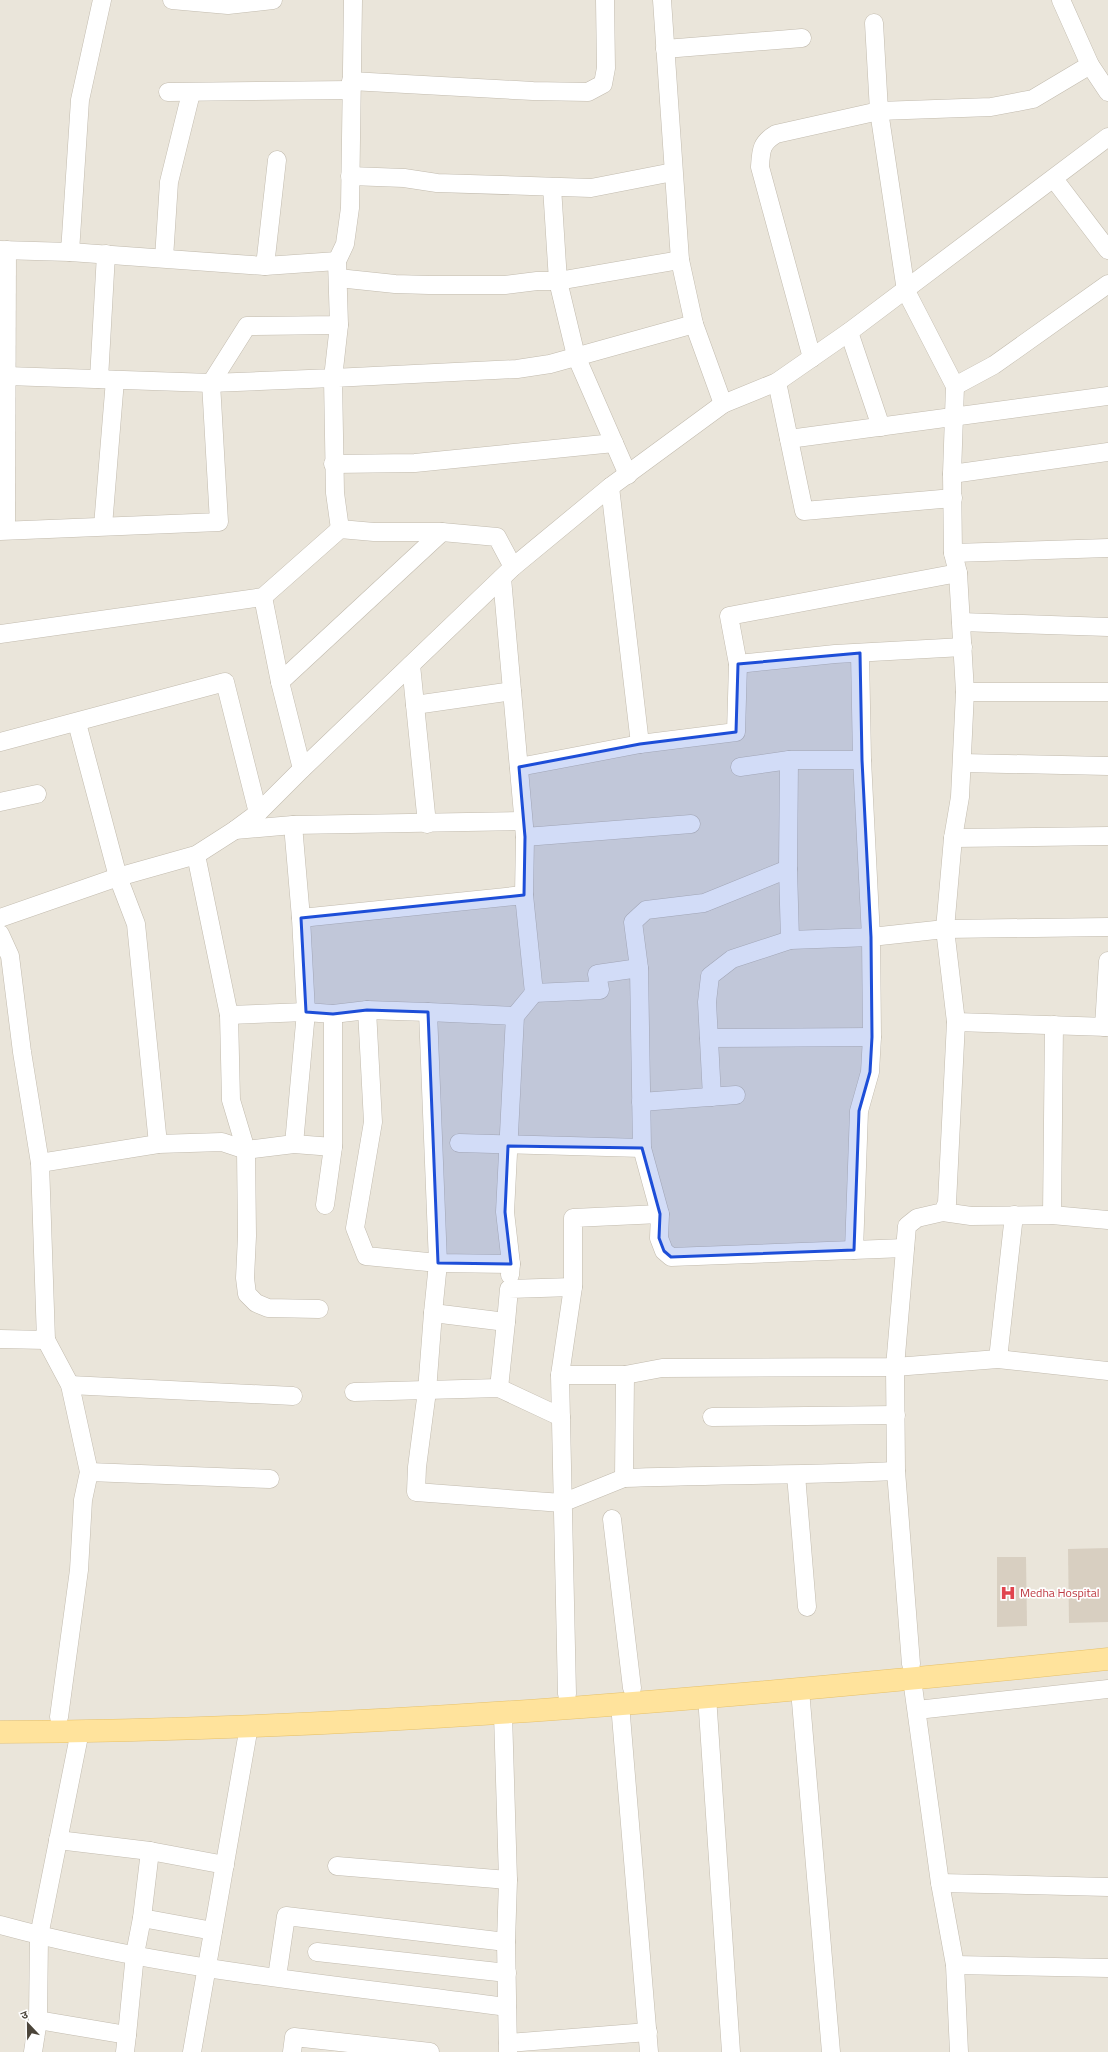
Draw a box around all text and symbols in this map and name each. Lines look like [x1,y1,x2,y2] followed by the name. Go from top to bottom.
[1020,1583,1099,1602] place label: Medha Hospital
[999,1584,1017,1602] hospital icon: Medha Hospital
[8,2004,48,2044] north arrow
[18,2006,31,2023] text: उ

